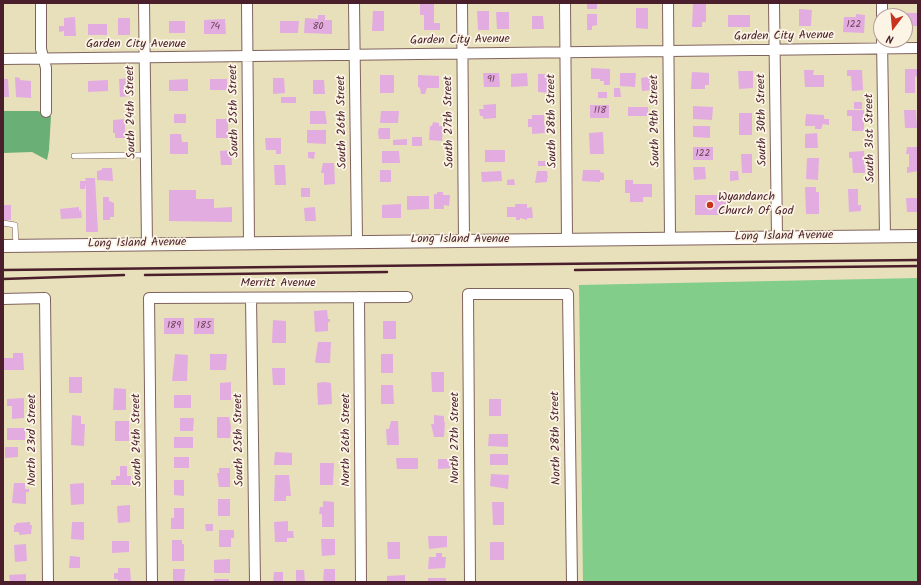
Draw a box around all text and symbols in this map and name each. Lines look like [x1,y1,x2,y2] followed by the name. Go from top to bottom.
[873,8,913,48] north arrow
[847,19,861,31] house number: 122
[210,21,220,33] house number: 74
[312,21,324,33] house number: 80
[734,29,834,45] street label: Garden City Avenue
[884,29,896,48] text: N
[410,33,510,49] street label: Garden City Avenue
[86,38,186,52] street label: Garden City Avenue
[227,64,243,158] street label: South 25th Street
[124,65,140,159] street label: South 24th Street
[487,74,495,86] house number: 91
[545,74,561,168] street label: South 28th Street
[755,74,771,166] street label: South 30th Street
[335,75,351,169] street label: South 26th Street
[648,75,664,167] street label: South 29th Street
[442,76,458,168] street label: South 27th Street
[863,93,879,183] street label: South 31st Street
[594,105,606,117] house number: 118
[696,148,710,160] house number: 122
[718,191,793,219] place label: Wyandanch Church Of God
[705,200,715,210] marker: Wyandanch Church Of God
[734,229,834,245] street label: Long Island Avenue
[411,233,509,247] street label: Long Island Avenue
[87,236,187,252] street label: Long Island Avenue
[240,277,316,291] street label: Merritt Avenue
[167,320,181,332] house number: 189
[197,320,211,332] house number: 185
[549,391,565,485] street label: North 28th Street
[449,392,463,484] street label: North 27th Street
[130,393,146,487] street label: South 24th Street
[232,393,248,487] street label: South 25th Street
[340,393,354,487] street label: North 26th Street
[26,394,40,486] street label: North 23rd Street

